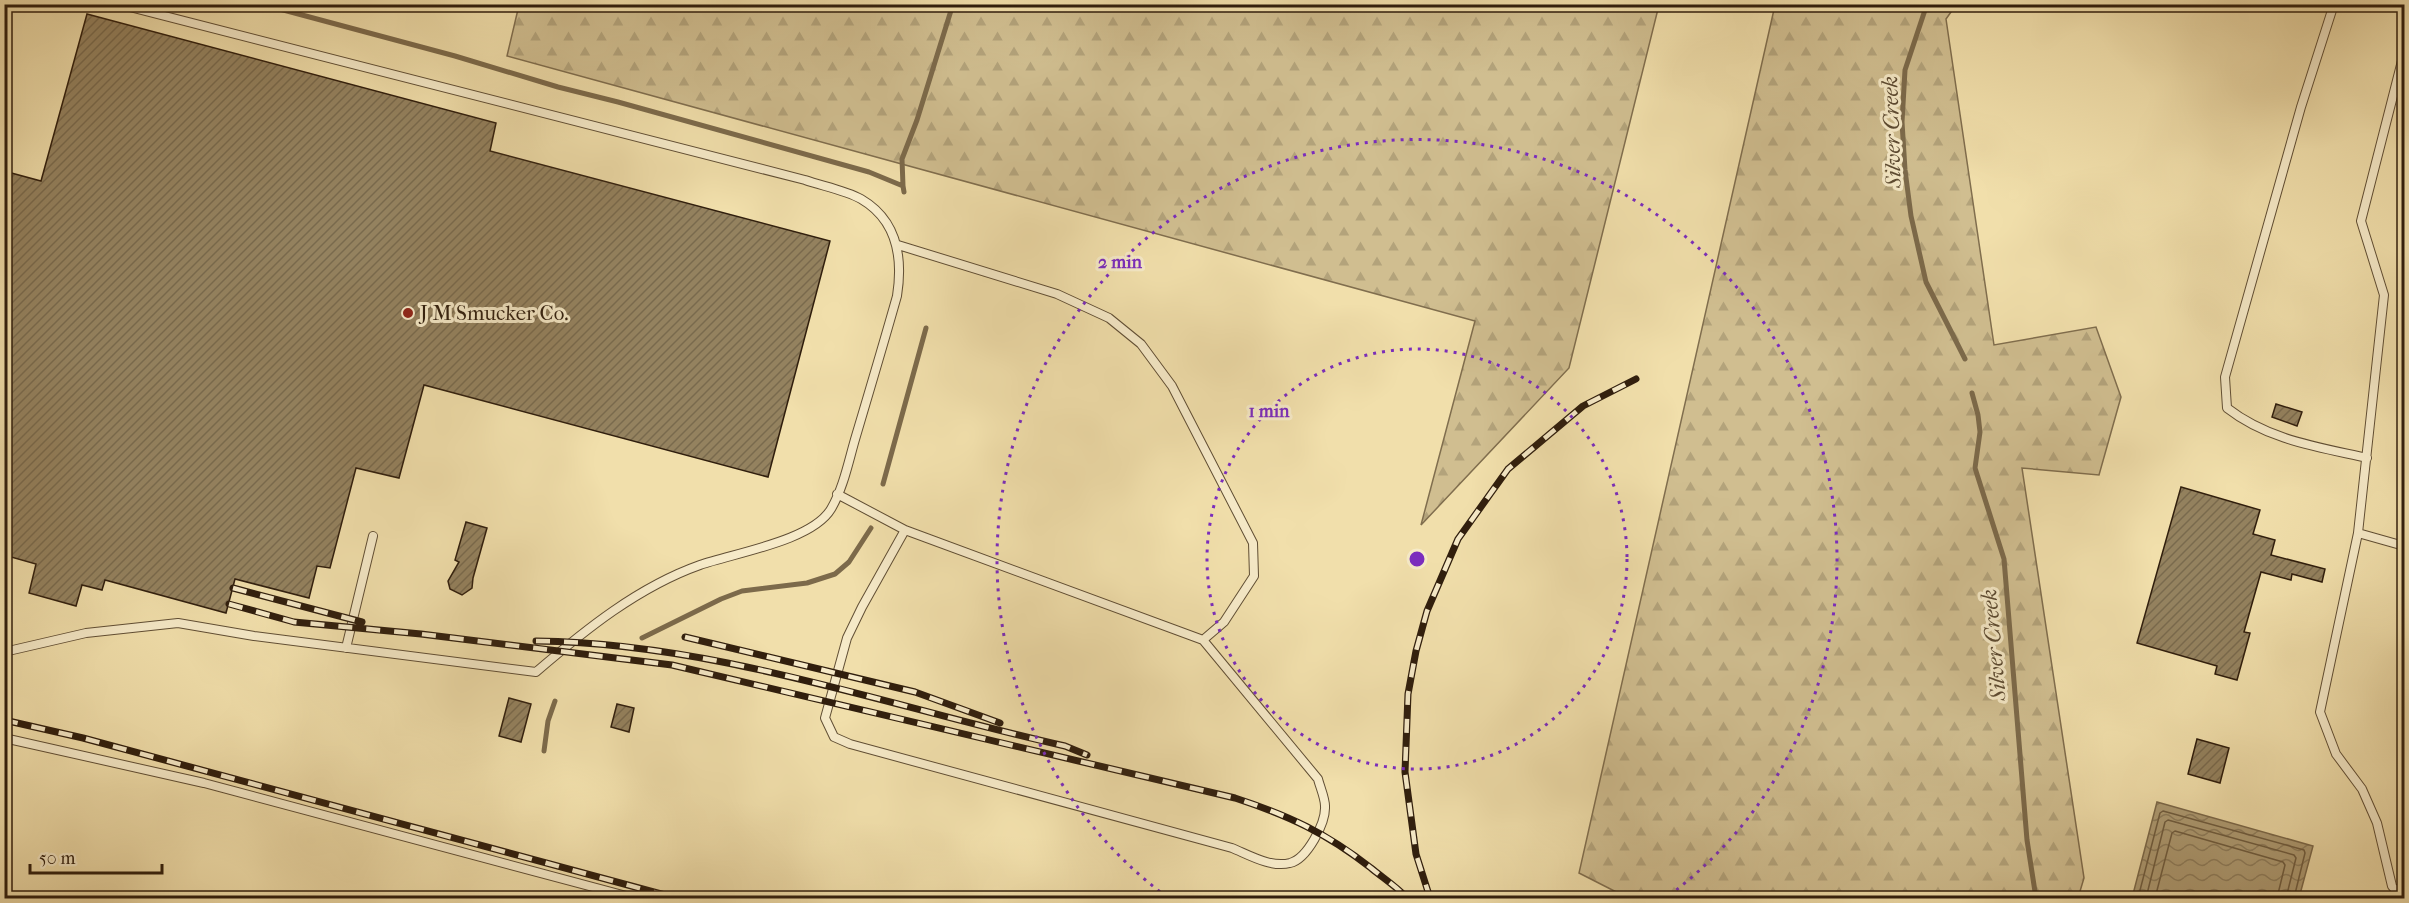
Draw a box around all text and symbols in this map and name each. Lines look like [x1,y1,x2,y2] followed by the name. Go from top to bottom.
[1877,76,1907,189] water label: Silver Creek
[1098,252,1142,273] text: 2 min
[418,301,568,325] place label: J M Smucker Co.
[401,306,415,320] marker: J M Smucker Co.
[1248,401,1290,422] text: 1 min
[1407,549,1427,569] centre of rings
[1976,588,2012,703] water label: Silver Creek
[30,837,162,875] scale bar
[39,848,76,869] text: 50 m

